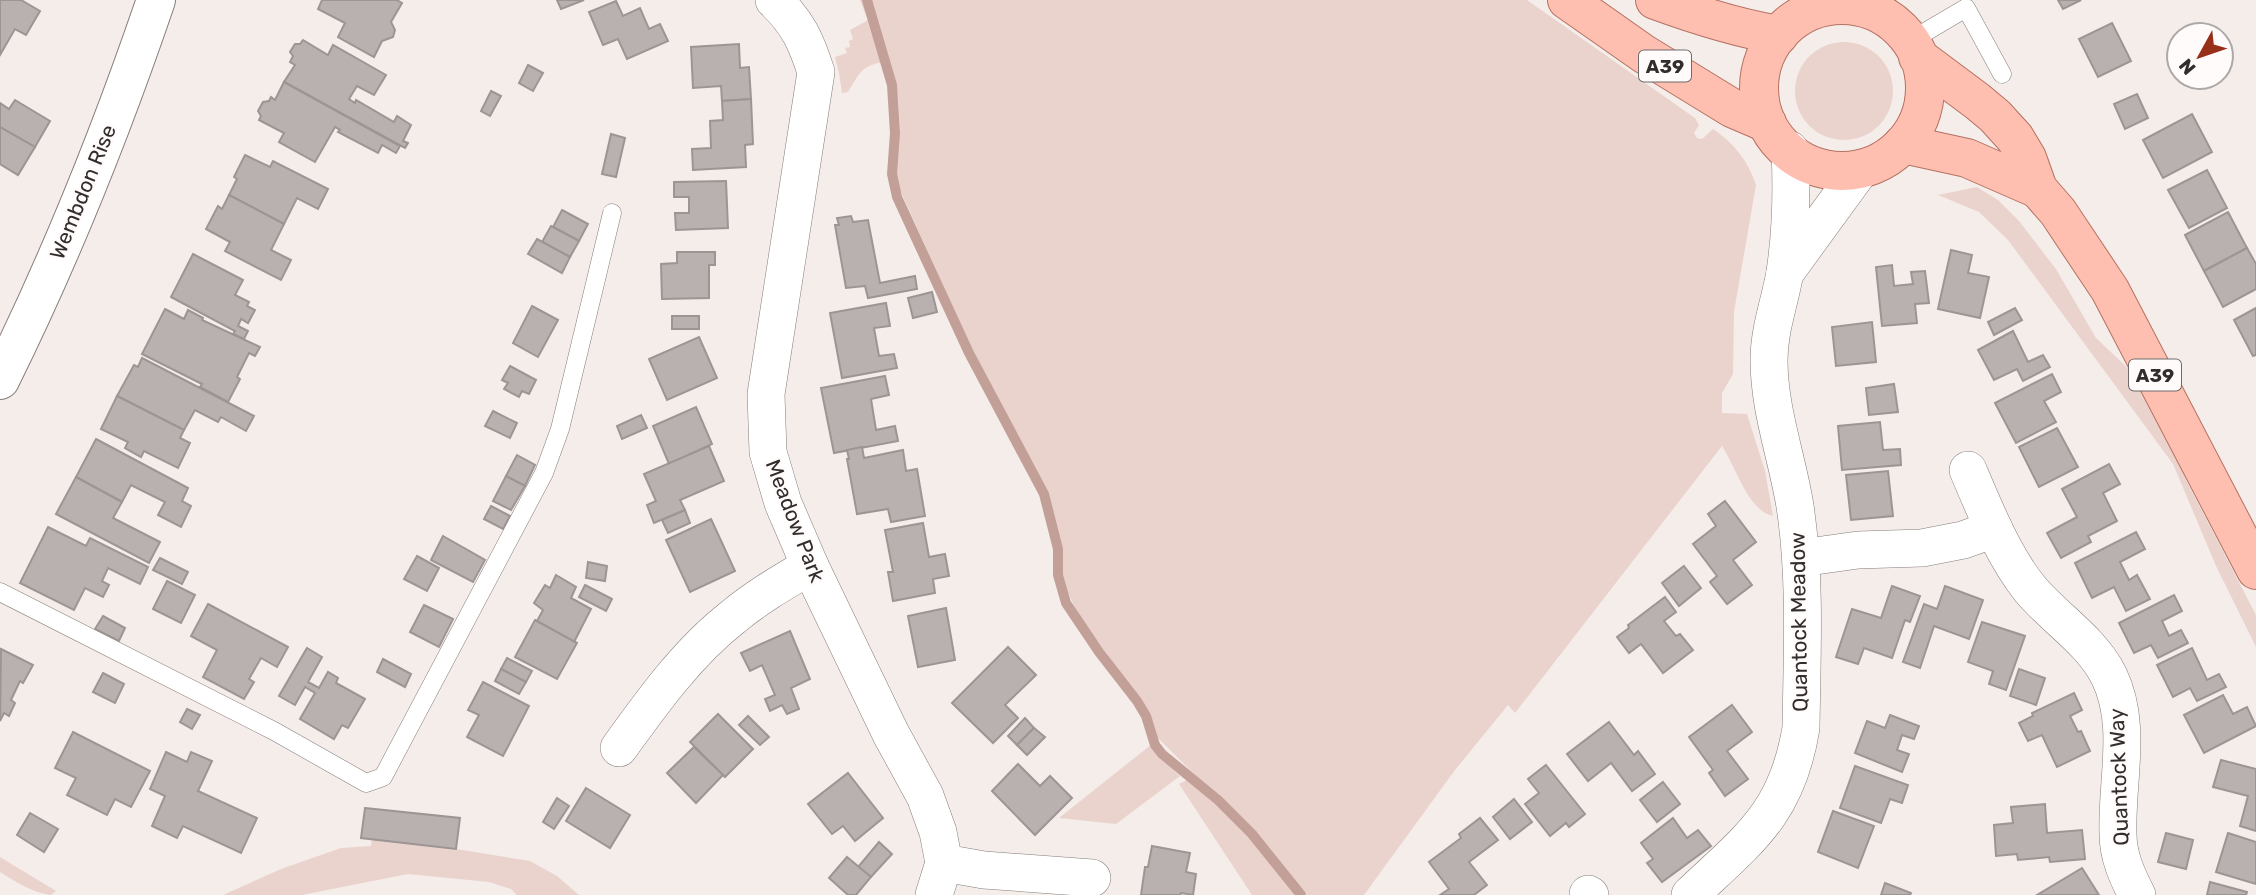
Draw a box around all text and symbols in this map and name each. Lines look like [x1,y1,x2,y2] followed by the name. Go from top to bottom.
[2165,21,2235,91] north arrow
[1639,50,1691,82] road number: A39
[2174,54,2201,79] text: N
[44,121,121,263] street label: Wembdon Rise
[2129,360,2181,390] road number: A39
[761,456,830,586] street label: Meadow Park
[1784,532,1813,712] street label: Quantock Meadow
[2104,707,2133,846] street label: Quantock Way

